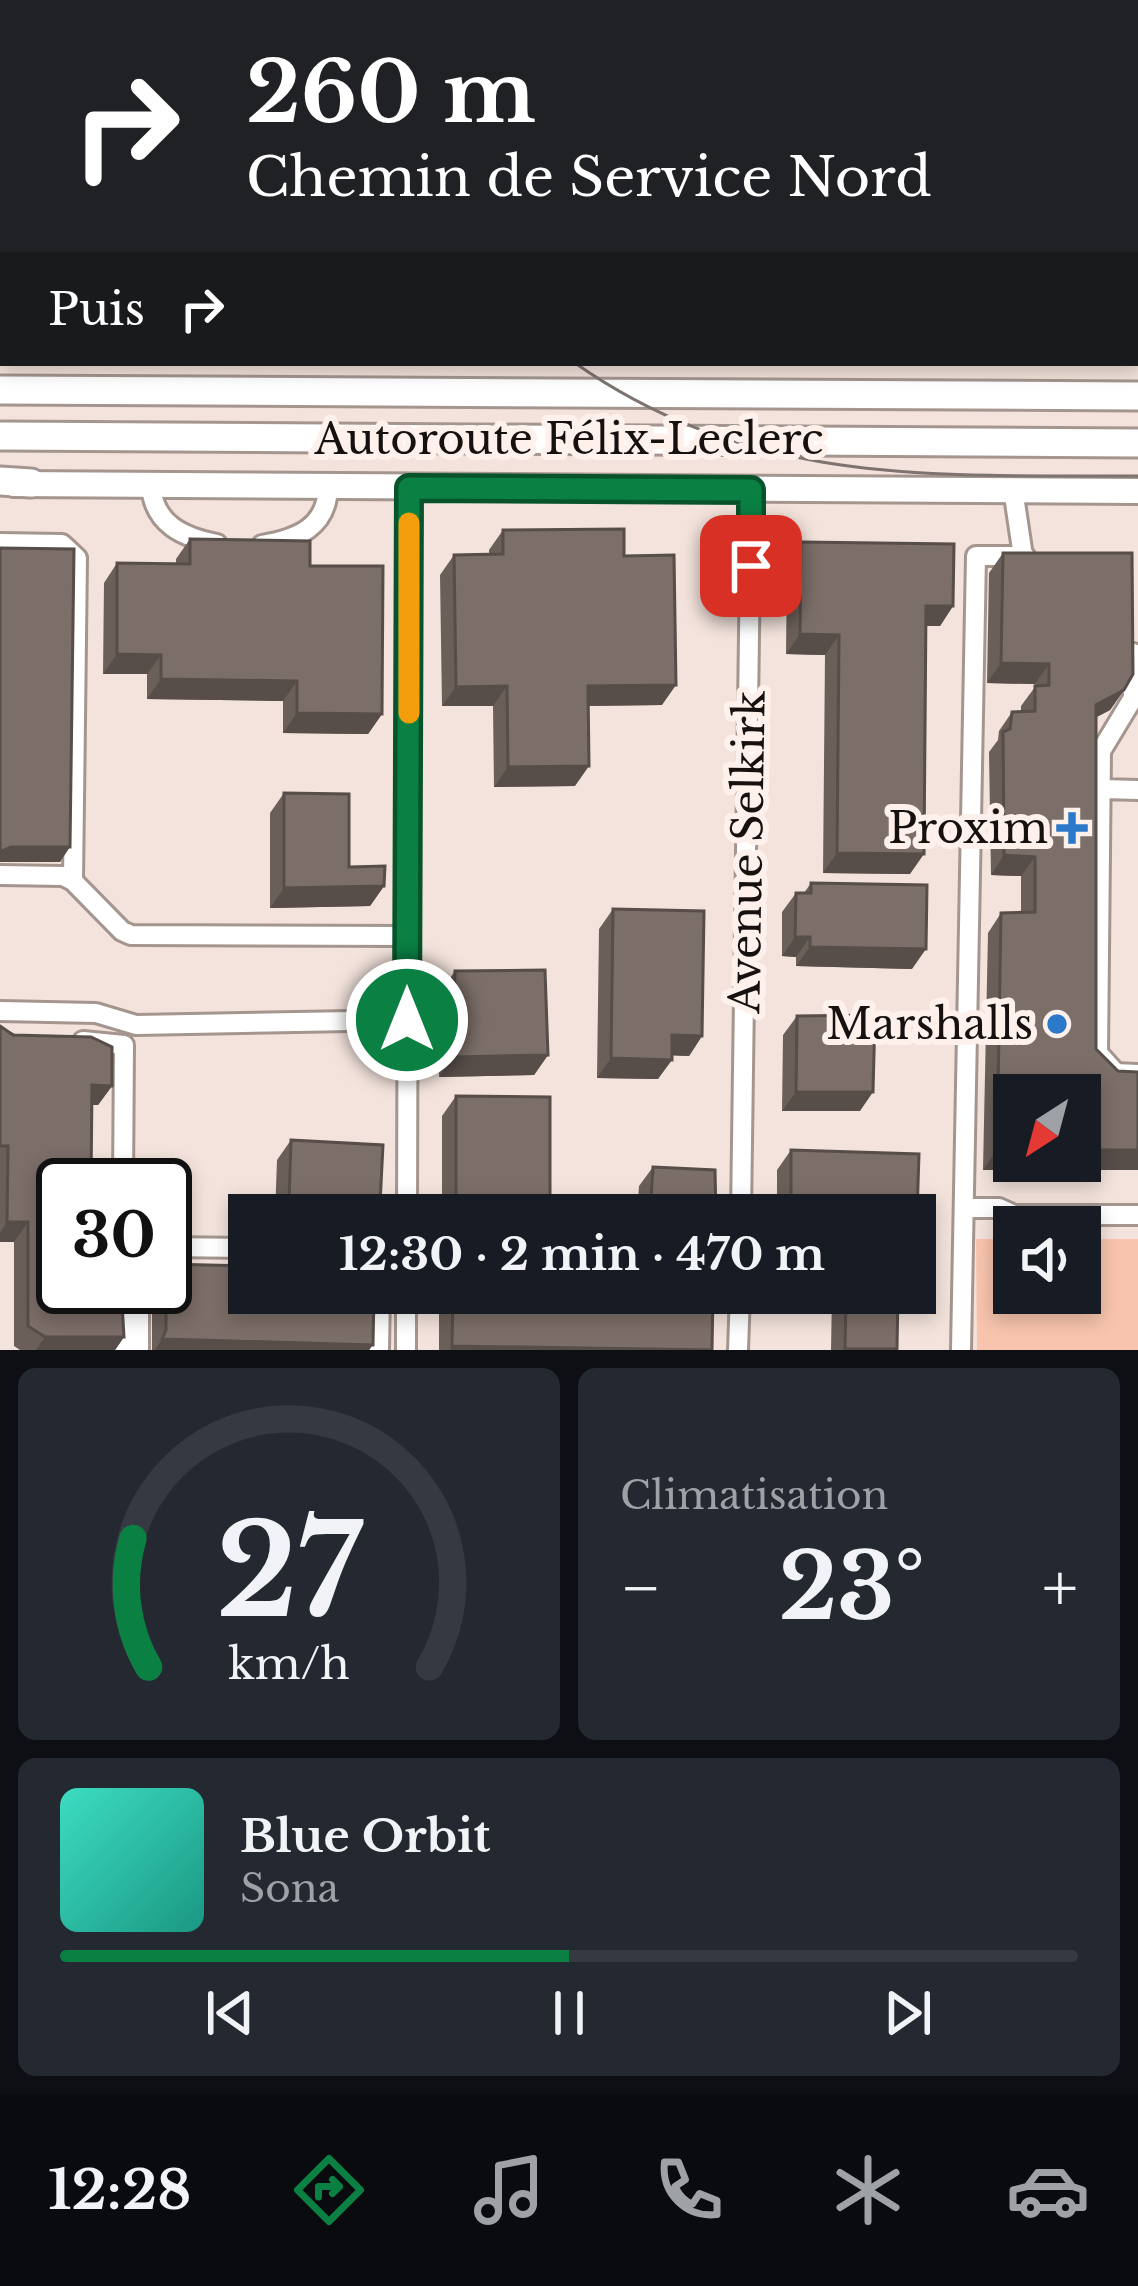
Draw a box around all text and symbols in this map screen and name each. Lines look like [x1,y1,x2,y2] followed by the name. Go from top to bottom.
[246,41,536,145] text: 260 m
[48,48,204,204] icon: right
[246,144,932,211] text: Chemin de Service Nord
[169,276,235,342] icon: right
[48,281,145,337] text: Puis
[313,413,824,465] street label: Autoroute Félix-Leclerc
[700,515,802,617] pin
[718,533,784,599] icon: arrive
[718,690,776,1015] street label: Avenue Selkirk
[888,802,1048,854] place label: Proxim
[1059,815,1085,841] marker: Proxim
[344,957,470,1083] position arrow
[826,998,1033,1050] place label: Marshalls
[1044,1011,1070,1037] marker: Marshalls
[993,1074,1101,1182] north arrow
[993,1074,1101,1314] map controls
[36,1158,192,1314] speed limit sign: 30
[993,1206,1101,1314] button: sound
[339,1226,825,1282] text: 12:30 · 2 min · 470 m
[620,1471,888,1520] text: Climatisation
[216,1495,363,1650] text: 27
[779,1532,925,1643] text: 23°
[620,1547,662,1629] text: −
[1042,1547,1078,1629] text: +
[228,1637,350,1691] text: km/h
[240,1808,490,1864] text: Blue Orbit
[240,1864,339,1913] text: Sona
[197,1980,263,2046] icon: previous
[536,1980,602,2046] icon: pause
[875,1980,941,2046] icon: next
[287,2148,371,2232] icon: directions
[467,2148,551,2232] icon: music
[647,2148,731,2232] icon: phone
[826,2148,910,2232] icon: climate
[1006,2148,1090,2232] icon: car
[48,2157,191,2224] text: 12:28

